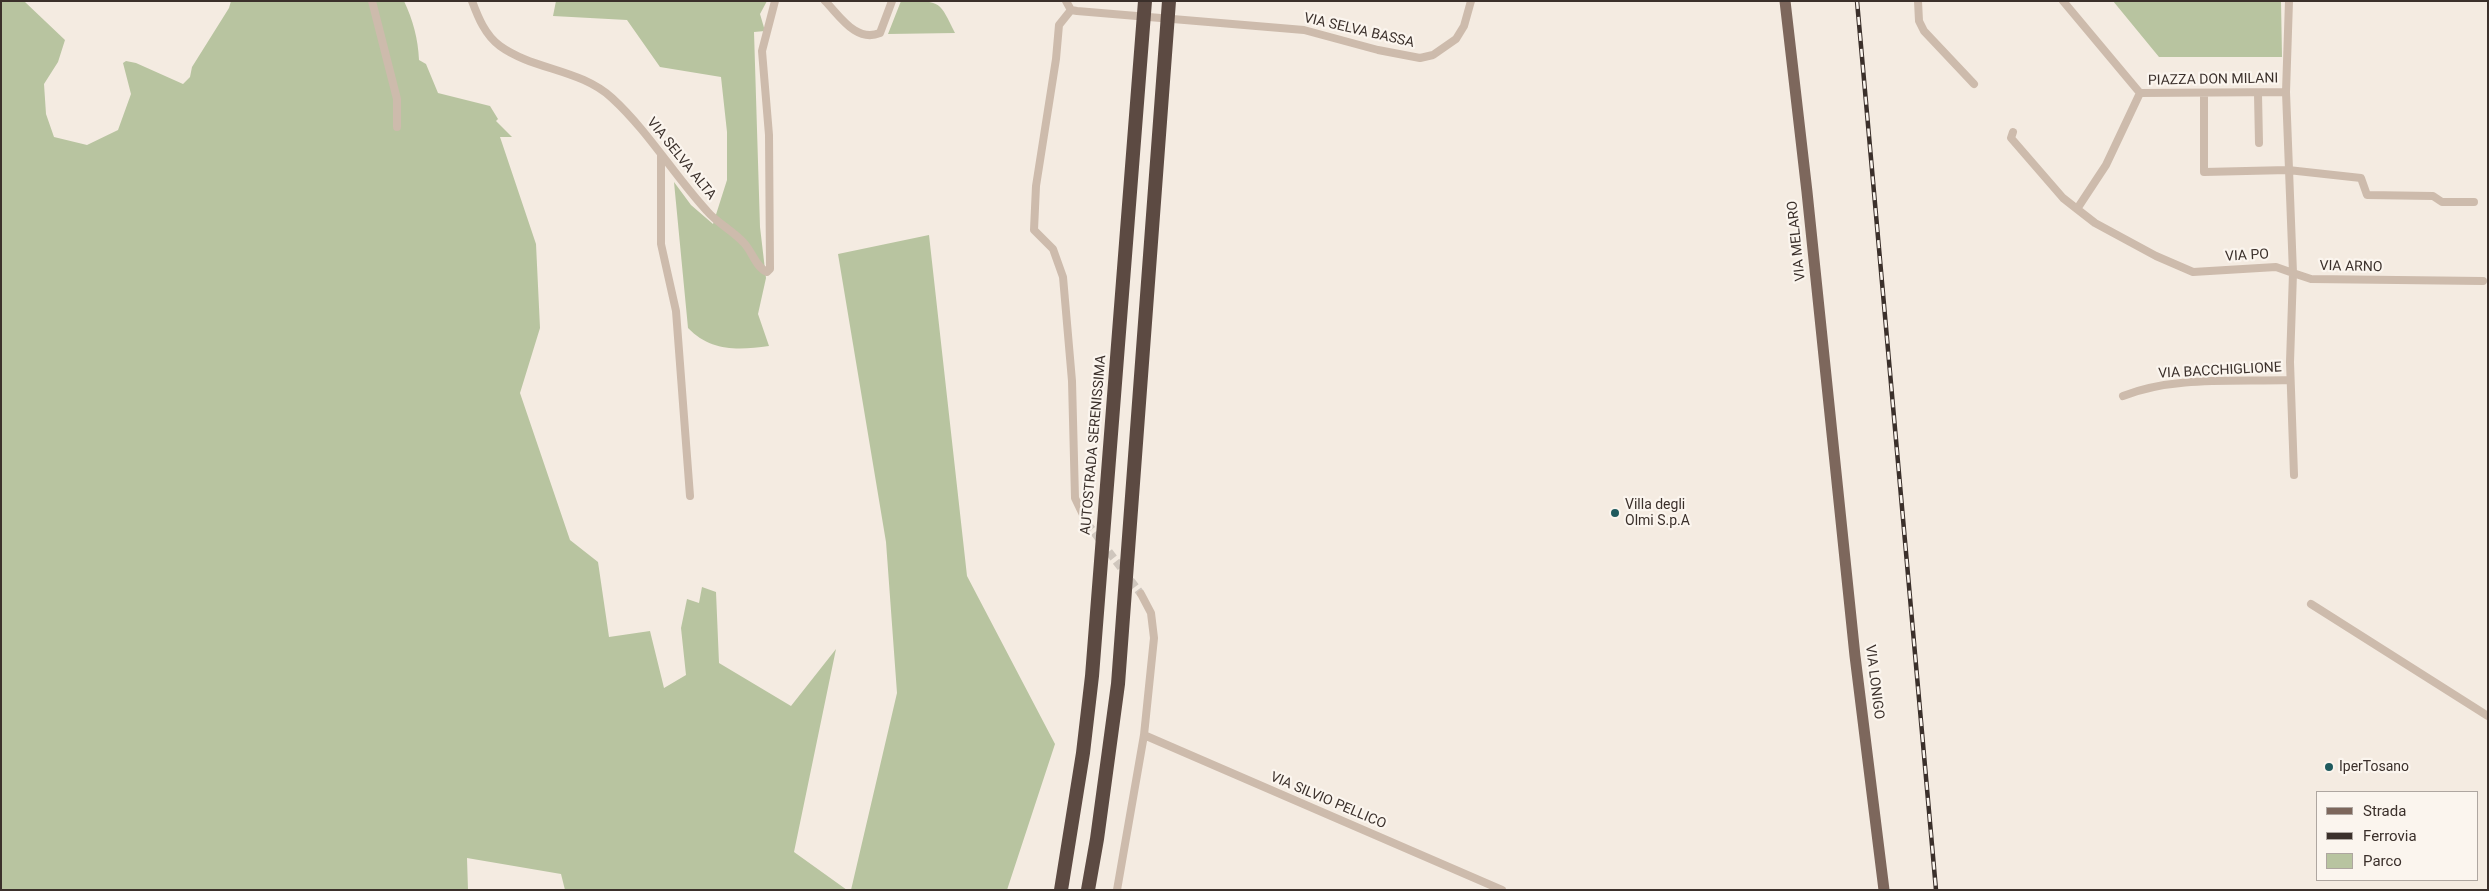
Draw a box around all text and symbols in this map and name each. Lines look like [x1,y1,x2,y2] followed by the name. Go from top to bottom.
[1302,10,1416,52] street label: VIA SELVA BASSA
[2148,70,2278,90] street label: PIAZZA DON MILANI
[643,115,719,203] street label: VIA SELVA ALTA
[1784,200,1810,282] street label: VIA MELARO
[2225,246,2269,266] street label: VIA PO
[2319,258,2383,276] street label: VIA ARNO
[1078,354,1110,536] street label: AUTOSTRADA SERENISSIMA
[2158,359,2282,383] street label: VIA BACCHIGLIONE
[1625,497,1690,530] place label: Villa degli Olmi S.p.A
[1609,507,1621,519] marker: Villa degli Olmi S.p.A
[1861,644,1887,720] street label: VIA LONIGO
[2339,759,2409,775] place label: IperTosano
[2323,761,2335,773] marker: IperTosano
[1268,769,1388,833] street label: VIA SILVIO PELLICO
[2316,791,2479,881] legend
[2363,802,2406,820] text: Strada
[2363,827,2417,845] text: Ferrovia
[2363,852,2402,870] text: Parco

